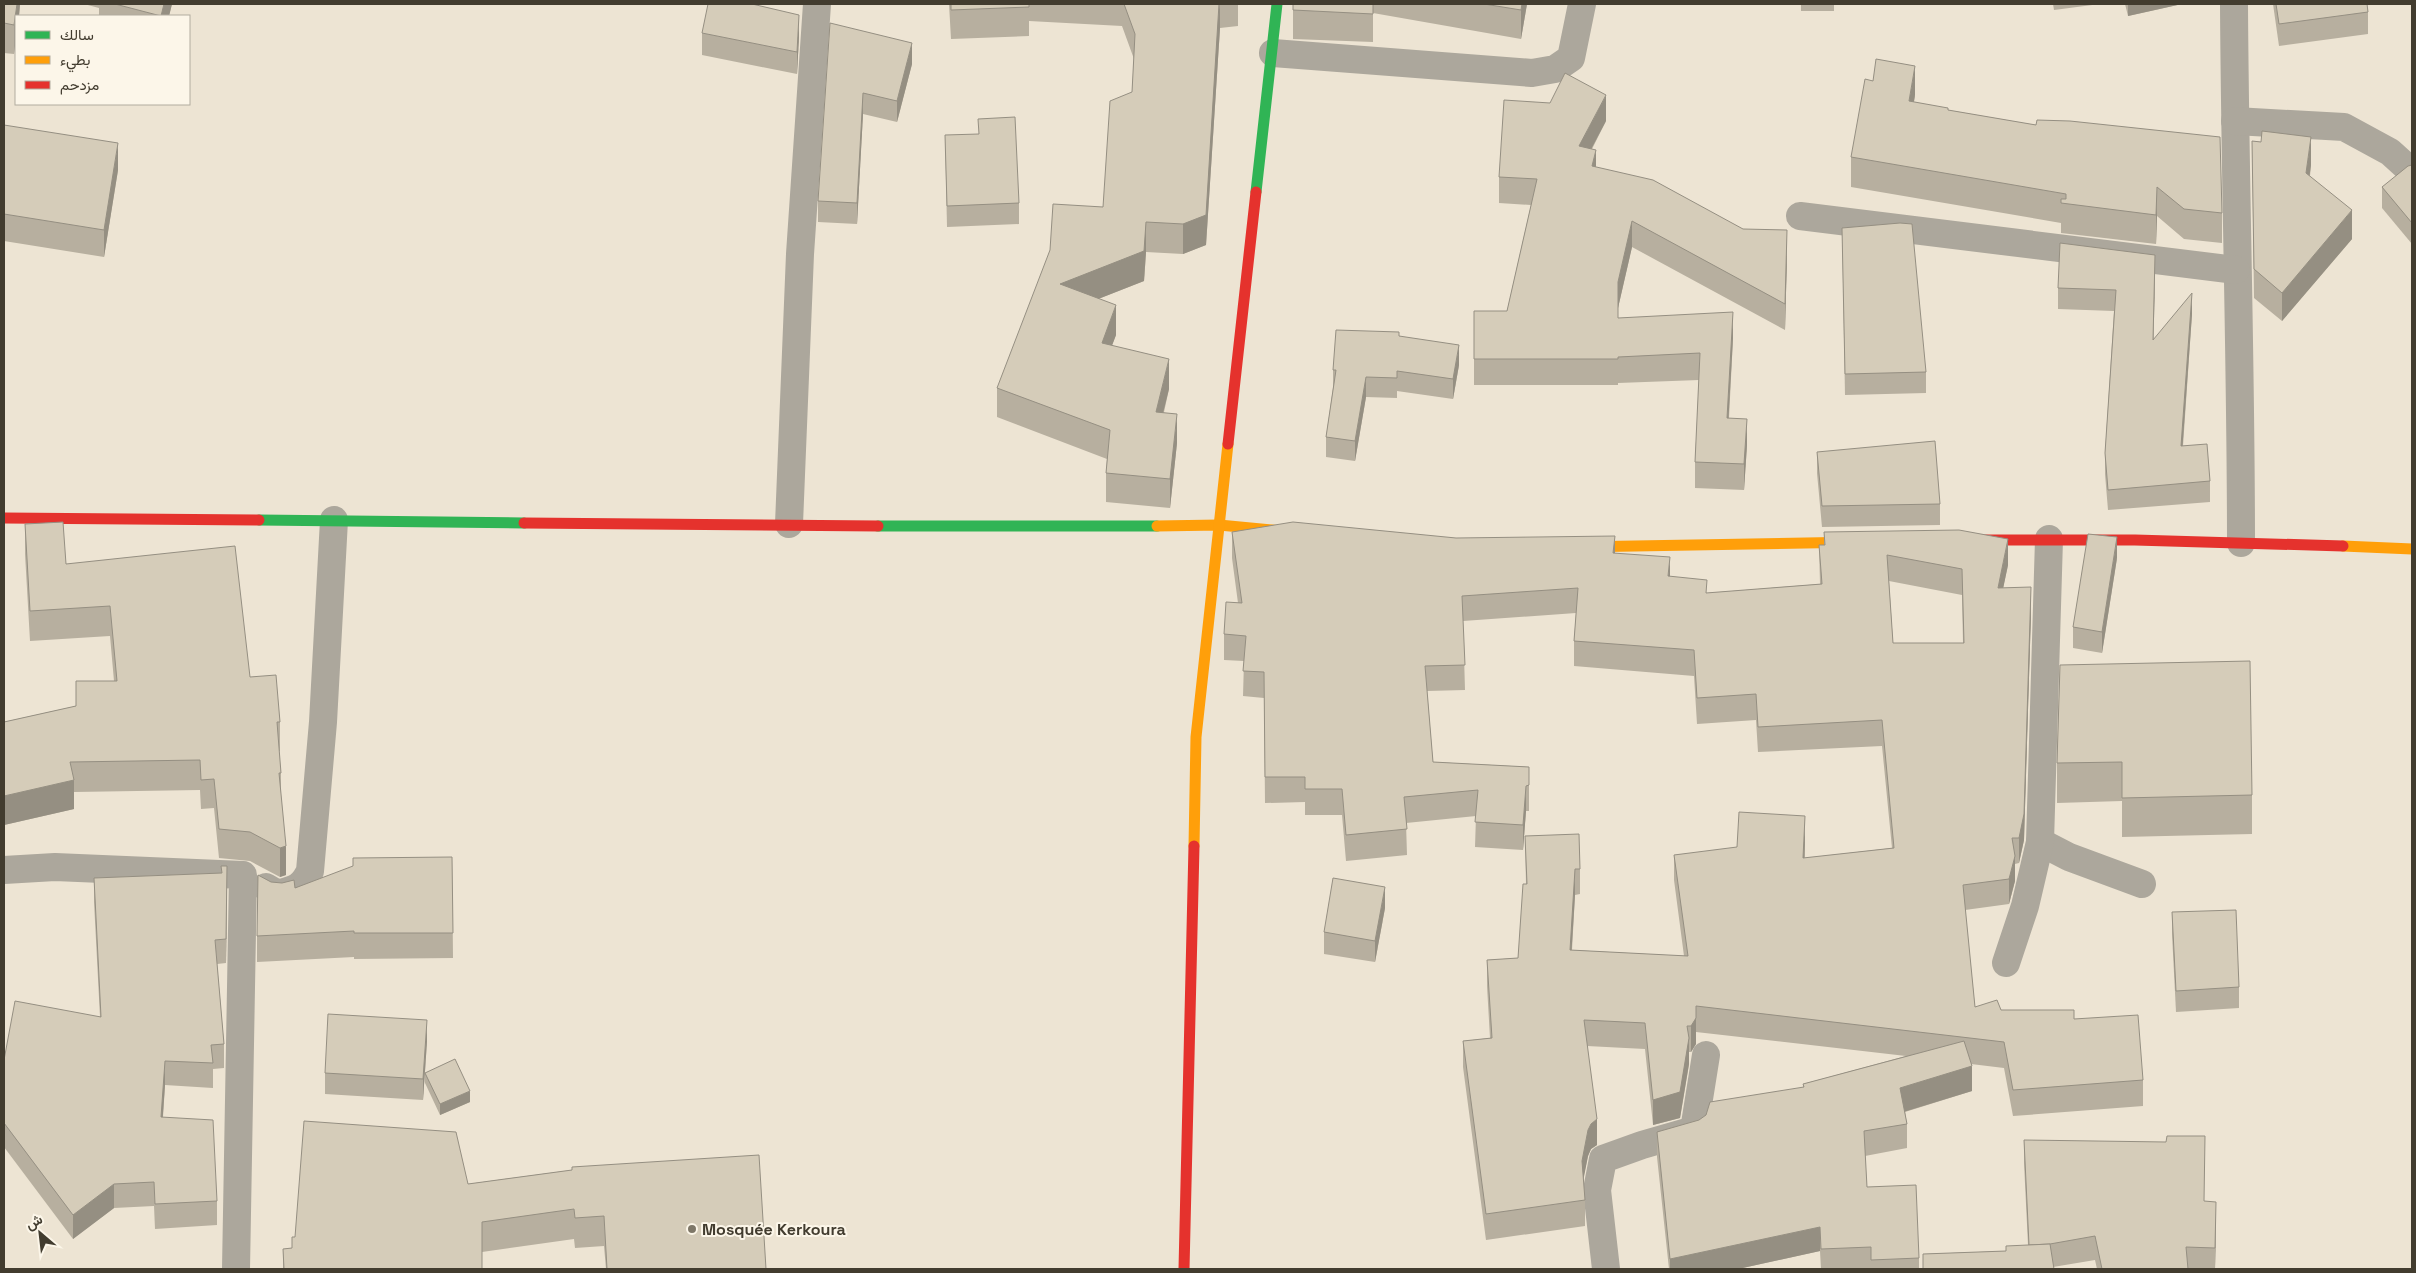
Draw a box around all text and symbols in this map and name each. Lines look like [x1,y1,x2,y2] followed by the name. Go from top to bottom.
[15,15,190,105] legend
[60,25,94,44] text: سالك
[60,50,90,73] text: بطيء
[60,75,99,95] text: مزدحم
[15,1208,65,1258] north arrow
[22,1210,46,1233] text: ش
[702,1219,846,1240] place label: Mosquée Kerkoura
[686,1223,698,1235] marker: Mosquée Kerkoura

